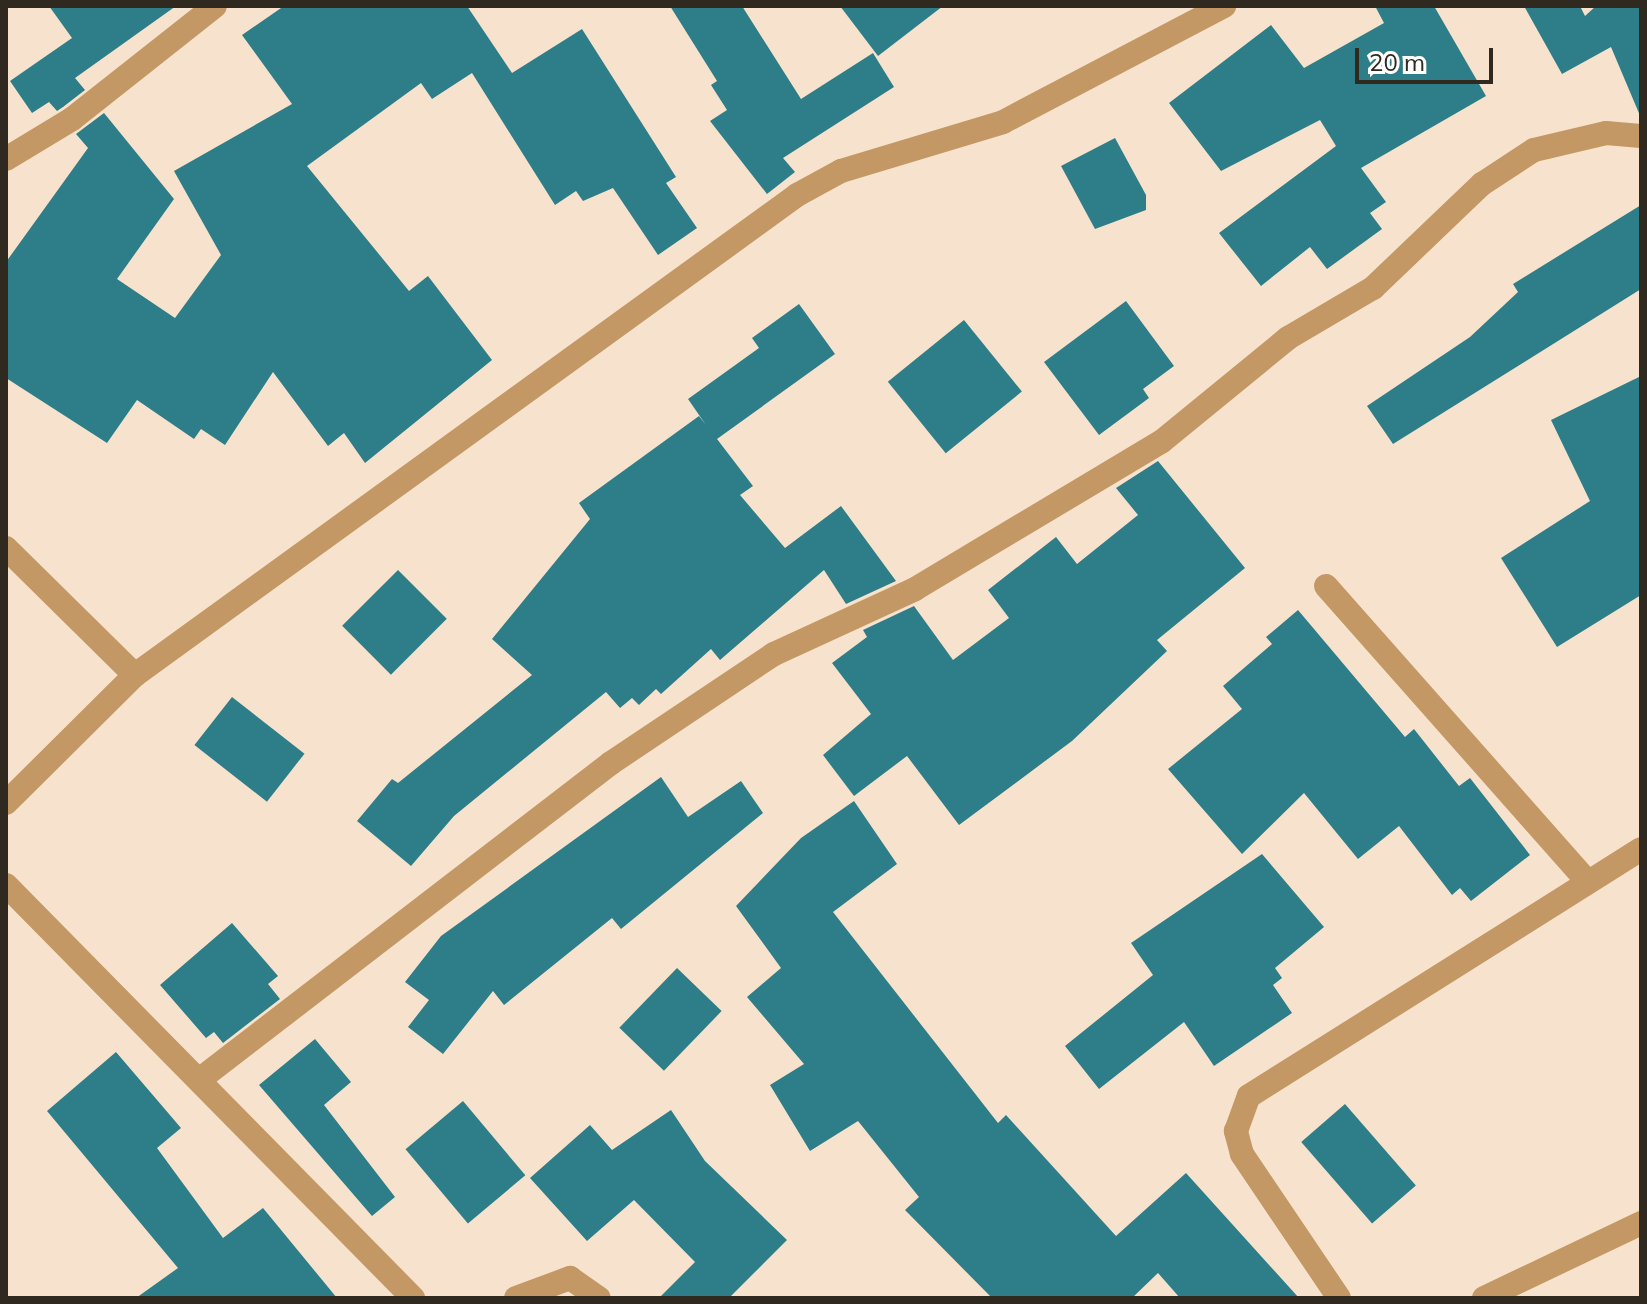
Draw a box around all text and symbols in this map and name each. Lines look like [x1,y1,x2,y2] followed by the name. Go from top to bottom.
[1359,32,1497,82] scale bar
[1369,47,1425,77] text: 20 m

